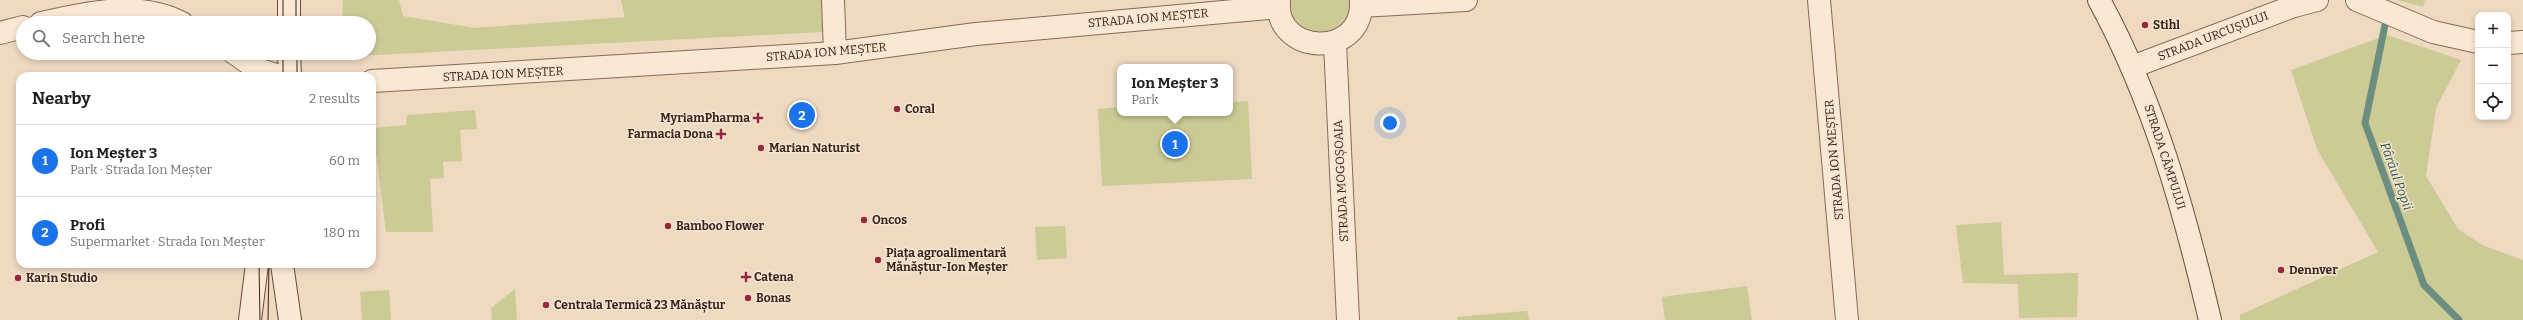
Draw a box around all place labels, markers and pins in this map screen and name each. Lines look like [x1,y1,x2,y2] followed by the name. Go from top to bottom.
[2153,18,2180,32] place label: Stihl
[2140,20,2150,30] marker: Stihl
[789,100,815,130] pin: 2
[905,102,935,116] place label: Coral
[892,104,902,114] marker: Coral
[660,111,750,125] place label: MyriamPharma
[753,113,763,123] marker: MyriamPharma
[628,127,713,141] place label: Farmacia Dona
[716,129,726,139] marker: Farmacia Dona
[1162,129,1188,159] pin: 1
[769,141,860,155] place label: Marian Naturist
[756,143,766,153] marker: Marian Naturist
[872,213,907,227] place label: Oncos
[859,215,869,225] marker: Oncos
[676,219,765,233] place label: Bamboo Flower
[663,221,673,231] marker: Bamboo Flower
[886,246,1008,275] place label: Piața agroalimentară Mănăștur-Ion Meșter
[873,255,883,265] marker: Piața agroalimentară Mănăștur-Ion Meșter
[2289,263,2338,277] place label: Dennver
[2276,265,2286,275] marker: Dennver
[754,270,794,284] place label: Catena
[26,271,98,285] place label: Karin Studio
[741,272,751,282] marker: Catena
[13,273,23,283] marker: Karin Studio
[756,291,791,305] place label: Bonas
[743,293,753,303] marker: Bonas
[554,298,726,313] place label: Centrala Termică 23 Mănăștur
[541,300,551,310] marker: Centrala Termică 23 Mănăștur

